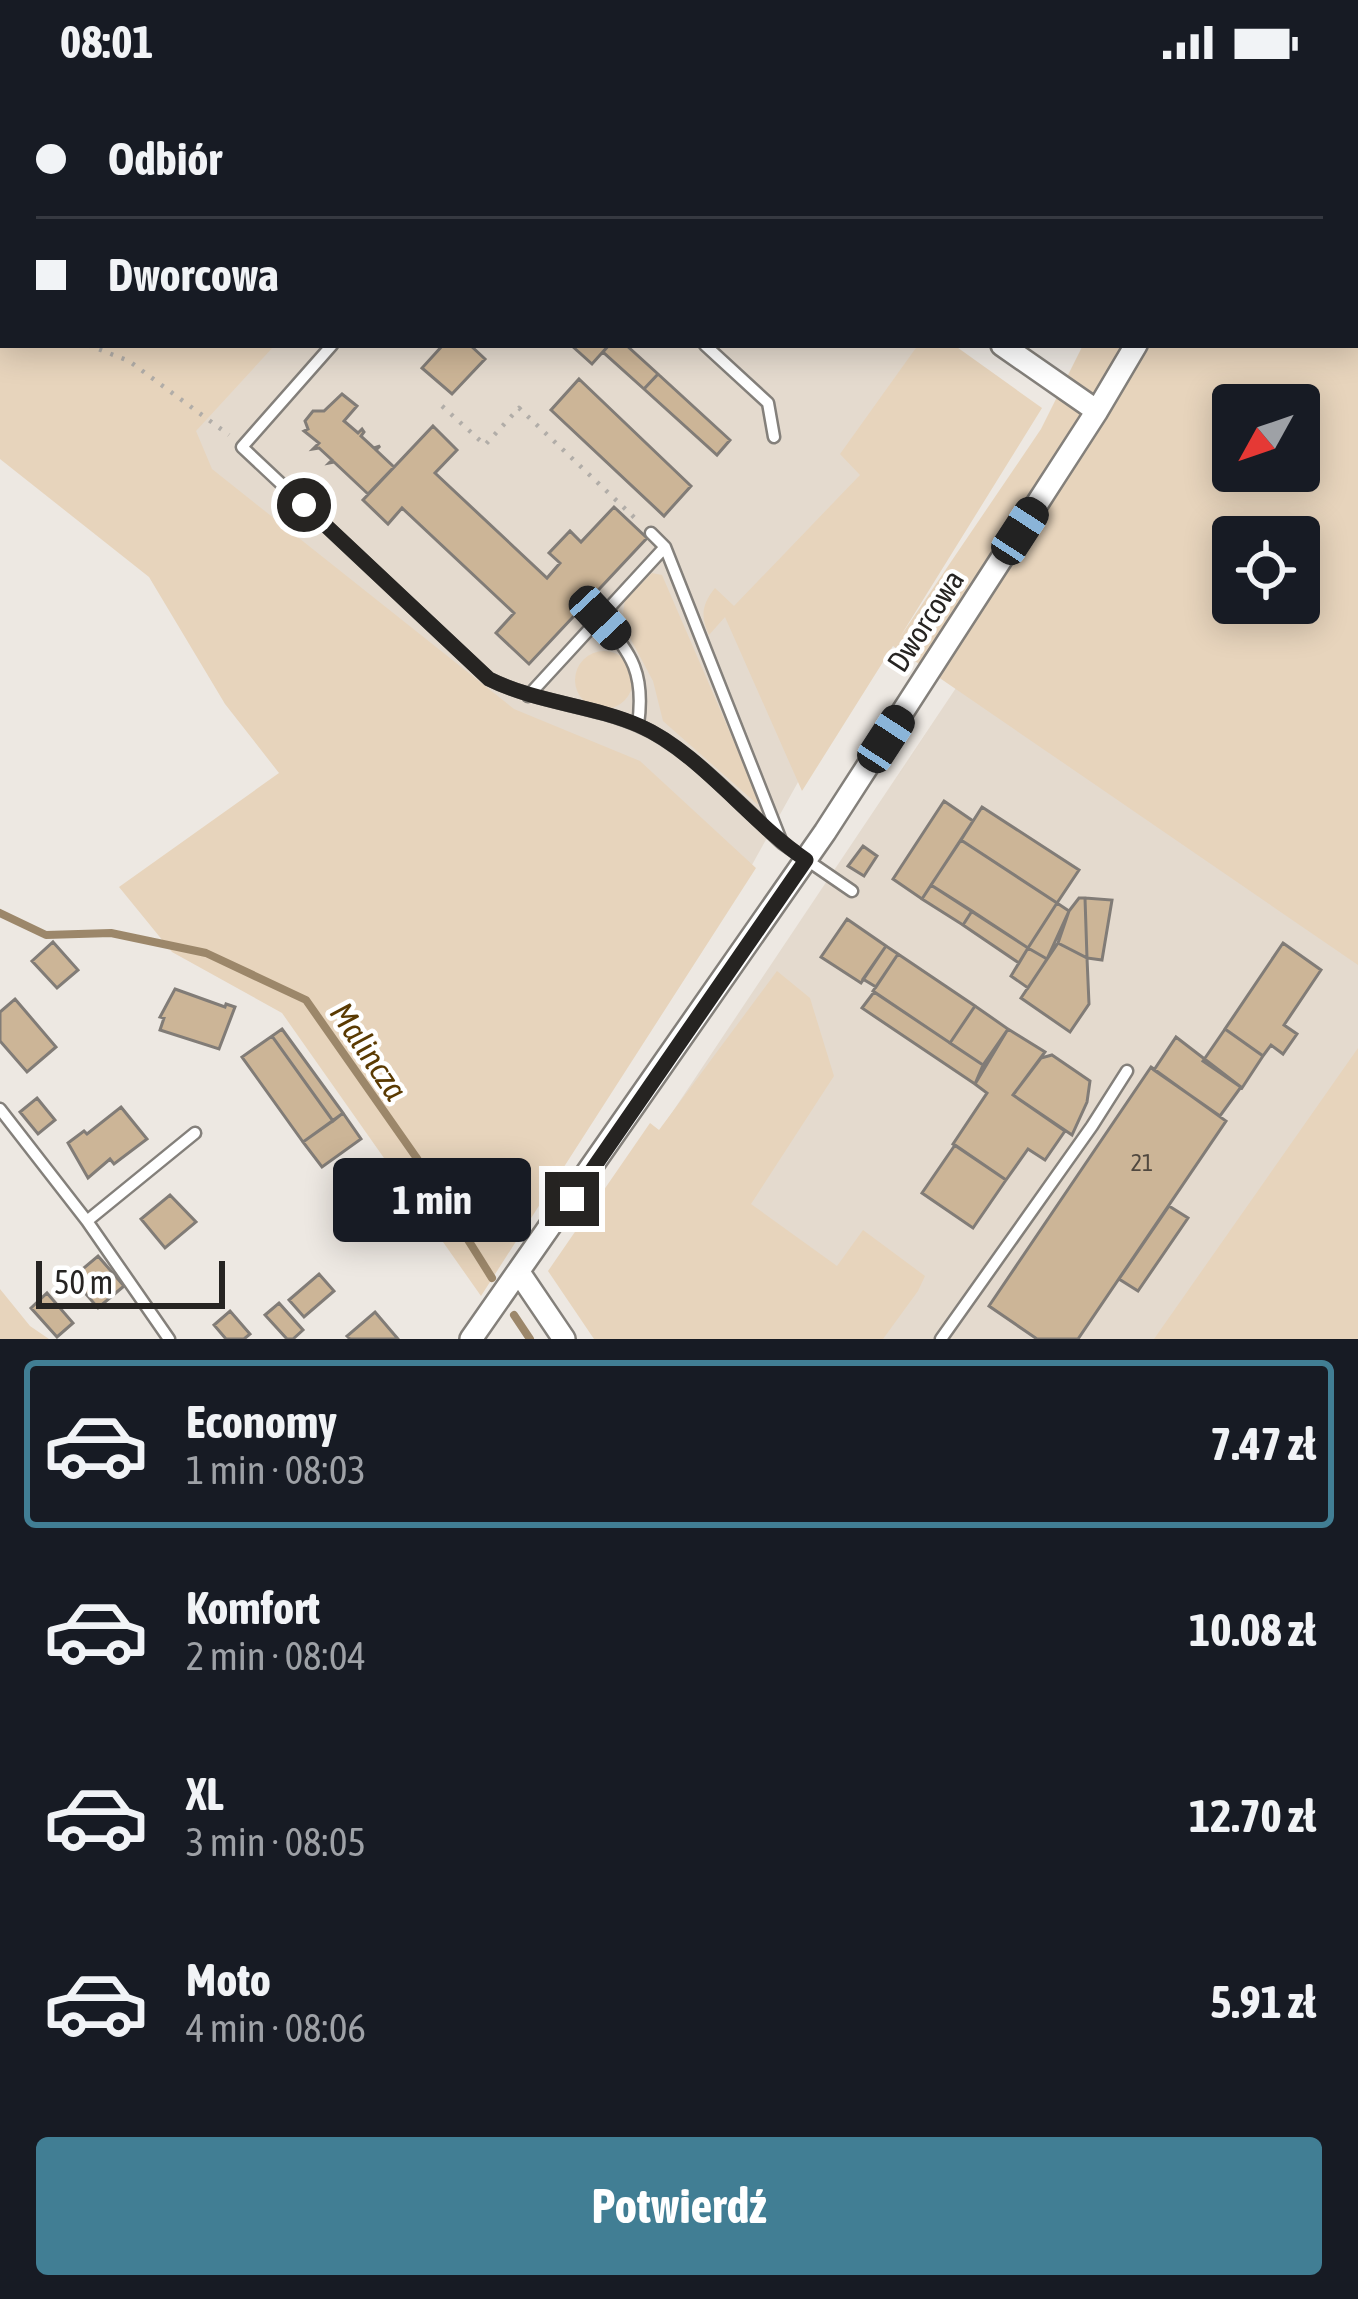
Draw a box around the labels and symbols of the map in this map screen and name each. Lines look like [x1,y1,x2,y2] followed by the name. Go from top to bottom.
[1212,384,1320,492] north arrow
[277,478,331,532] route start
[985,491,1055,571] car
[880,563,970,677] street label: Dworcowa
[562,579,638,657] car
[851,699,921,779] car
[323,995,415,1107] water label: Malincza
[1131,1149,1153,1176] house number: 21
[332,1157,530,1241] callout: 1 min
[545,1172,599,1226] route end
[36,1255,225,1308] scale bar

